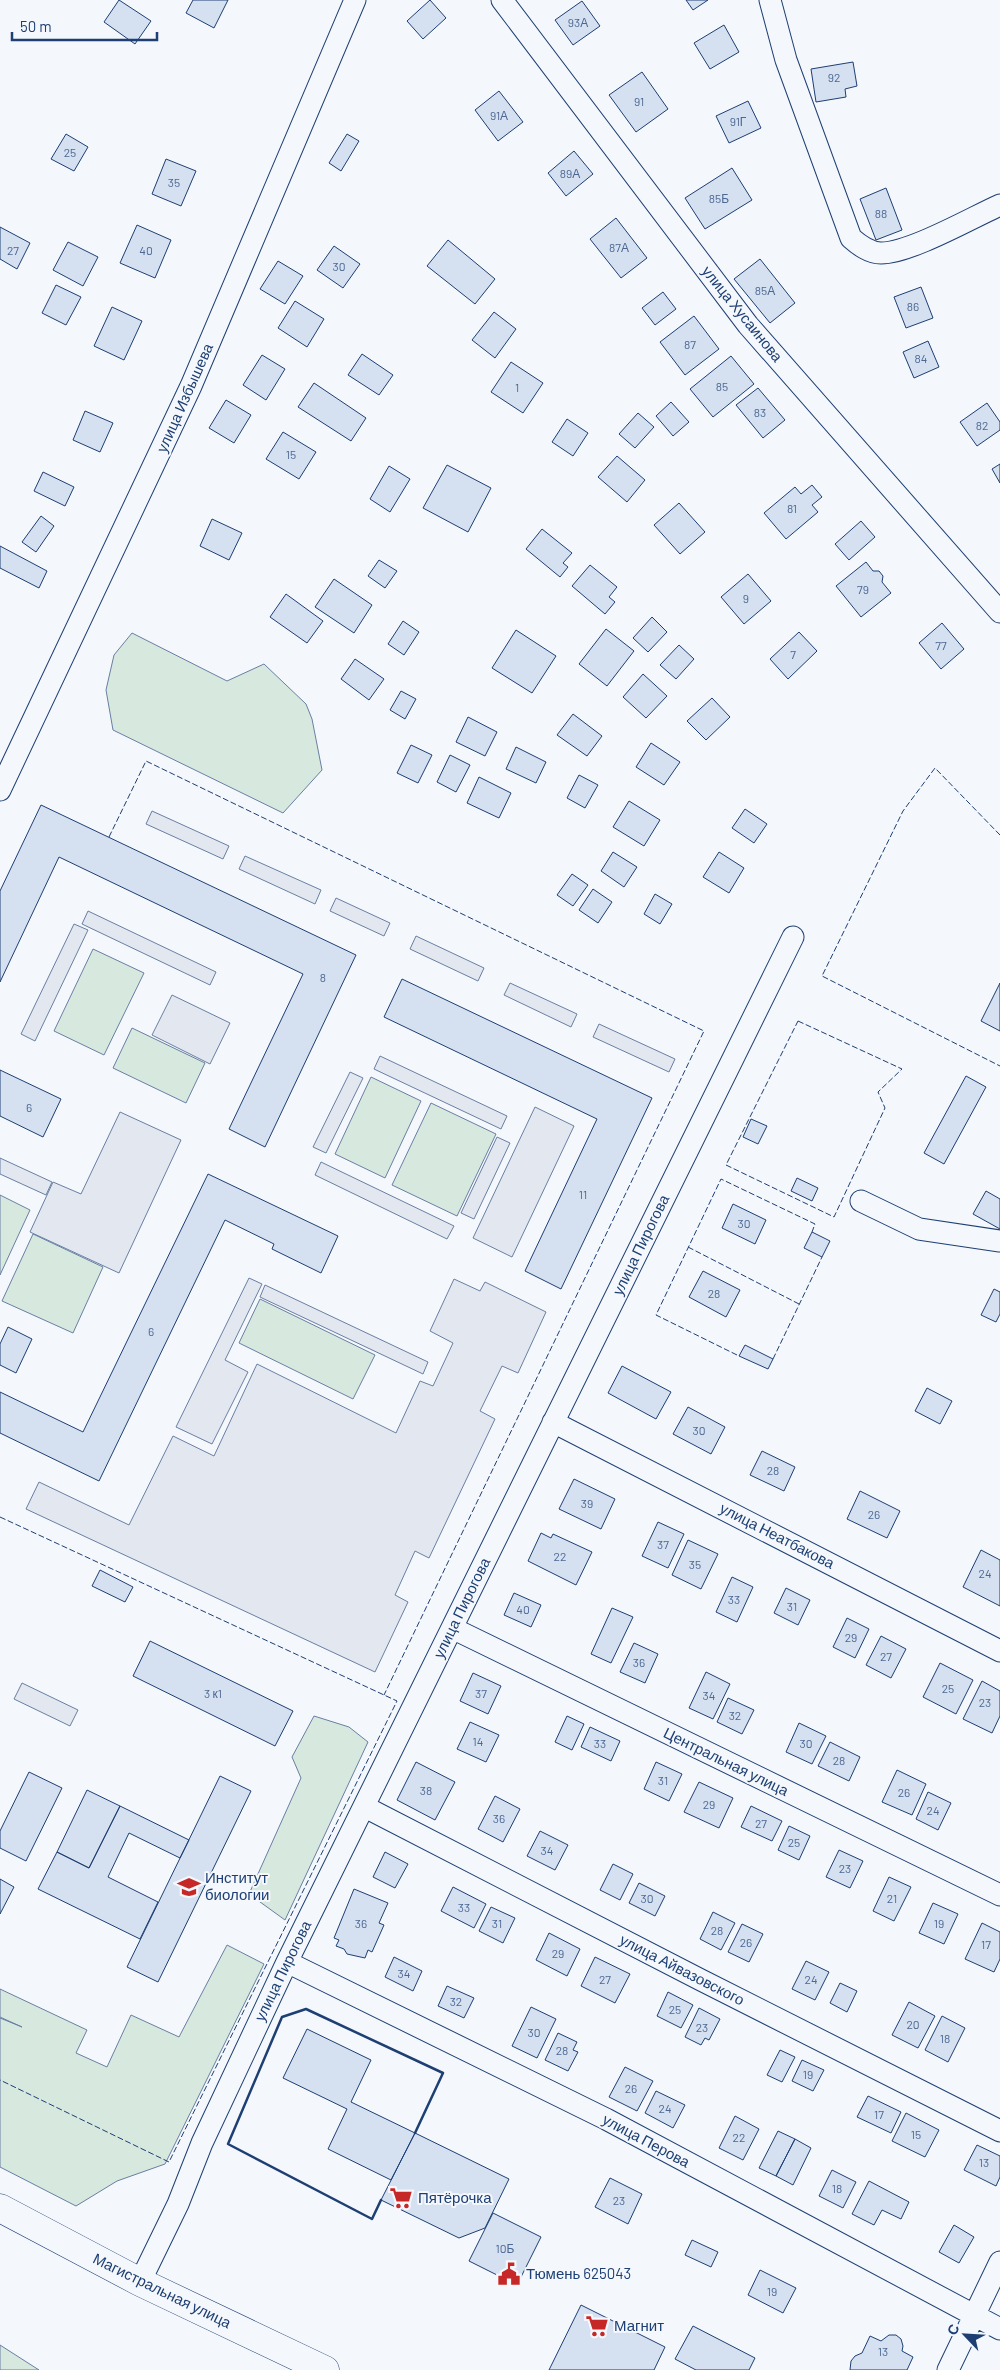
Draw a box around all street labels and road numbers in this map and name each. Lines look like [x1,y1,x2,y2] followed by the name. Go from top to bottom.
[699,262,787,365] street label: улица Хусаинова
[152,340,216,455] street label: улица Избышева
[608,1191,673,1298] street label: улица Пирогова
[717,1498,838,1572] street label: улица Неатбакова
[429,1554,494,1661] street label: улица Пирогова
[661,1723,792,1799] street label: Центральная улица
[250,1917,315,2024] street label: улица Пирогова
[617,1930,748,2008] street label: улица Айвазовского
[600,2110,694,2171] street label: улица Перова
[90,2249,235,2332] street label: Магистральная улица

